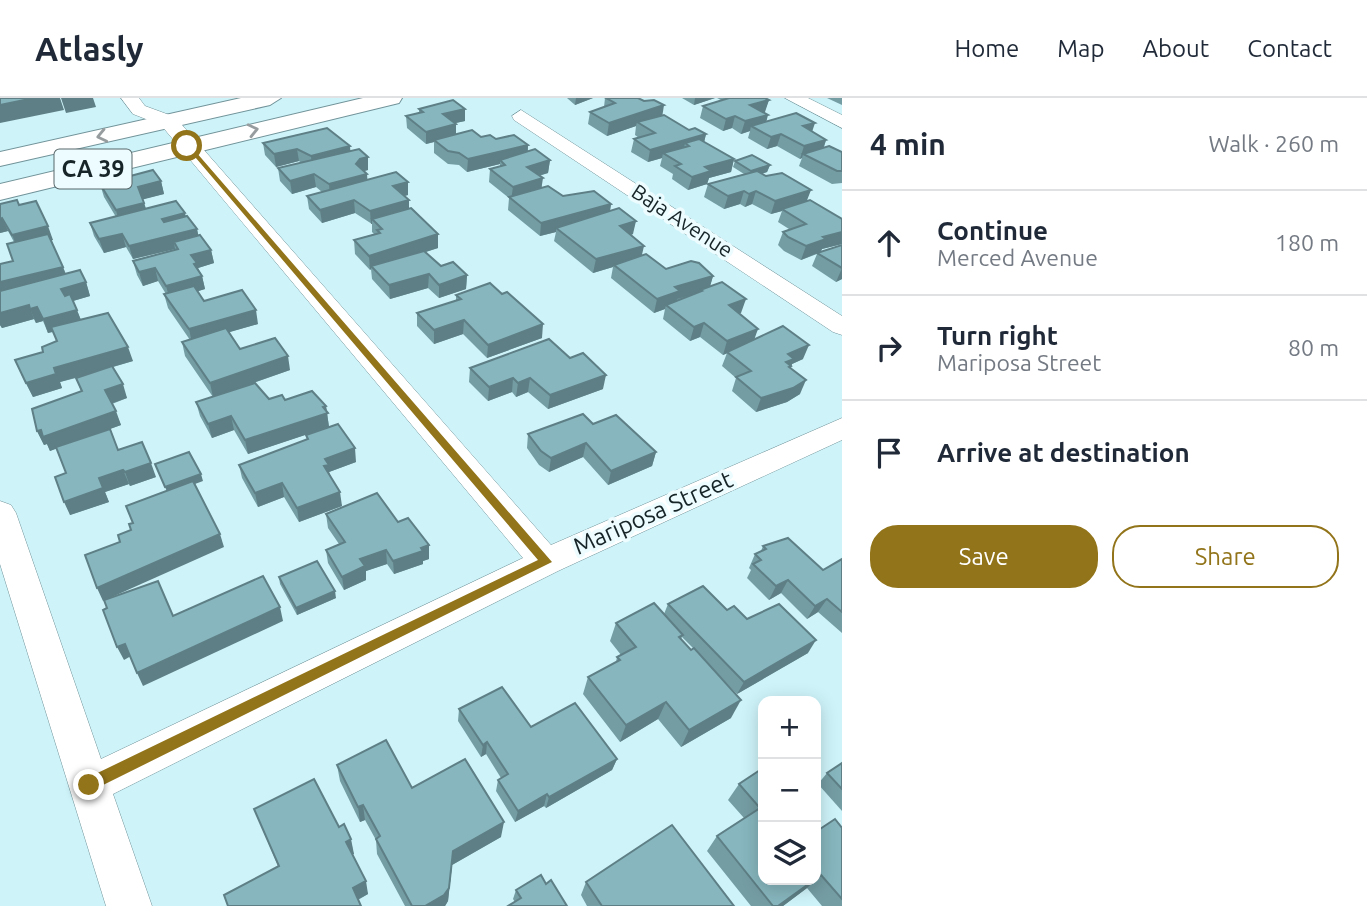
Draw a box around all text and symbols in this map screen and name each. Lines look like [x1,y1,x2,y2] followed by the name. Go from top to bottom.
[35,30,144,67] text: Atlasly
[954,35,1019,62] text: Home
[1057,35,1104,62] text: Map
[1142,35,1209,62] text: About
[1247,35,1332,62] text: Contact
[247,124,259,139] one-way arrow
[870,127,946,161] text: 4 min
[96,128,108,142] one-way arrow
[171,130,202,161] route start
[1208,131,1339,156] text: Walk · 260 m
[55,150,132,188] road number: CA 39
[628,179,738,262] street label: Baja Avenue
[937,216,1048,245] text: Continue
[870,224,908,262] icon: ahead
[1275,230,1339,255] text: 180 m
[937,245,1098,270] text: Merced Avenue
[937,321,1058,350] text: Turn right
[870,329,908,367] icon: right
[1288,335,1339,360] text: 80 m
[937,350,1101,375] text: Mariposa Street
[870,434,908,472] icon: arrive
[937,438,1190,467] text: Arrive at destination
[569,465,737,560] street label: Mariposa Street
[870,525,1098,588] button: Save
[1112,525,1339,588] button: Share
[758,696,821,885] map controls
[758,696,821,759] button: +
[758,759,821,822] button: −
[73,769,104,800] route end
[758,822,821,885] button: layers

